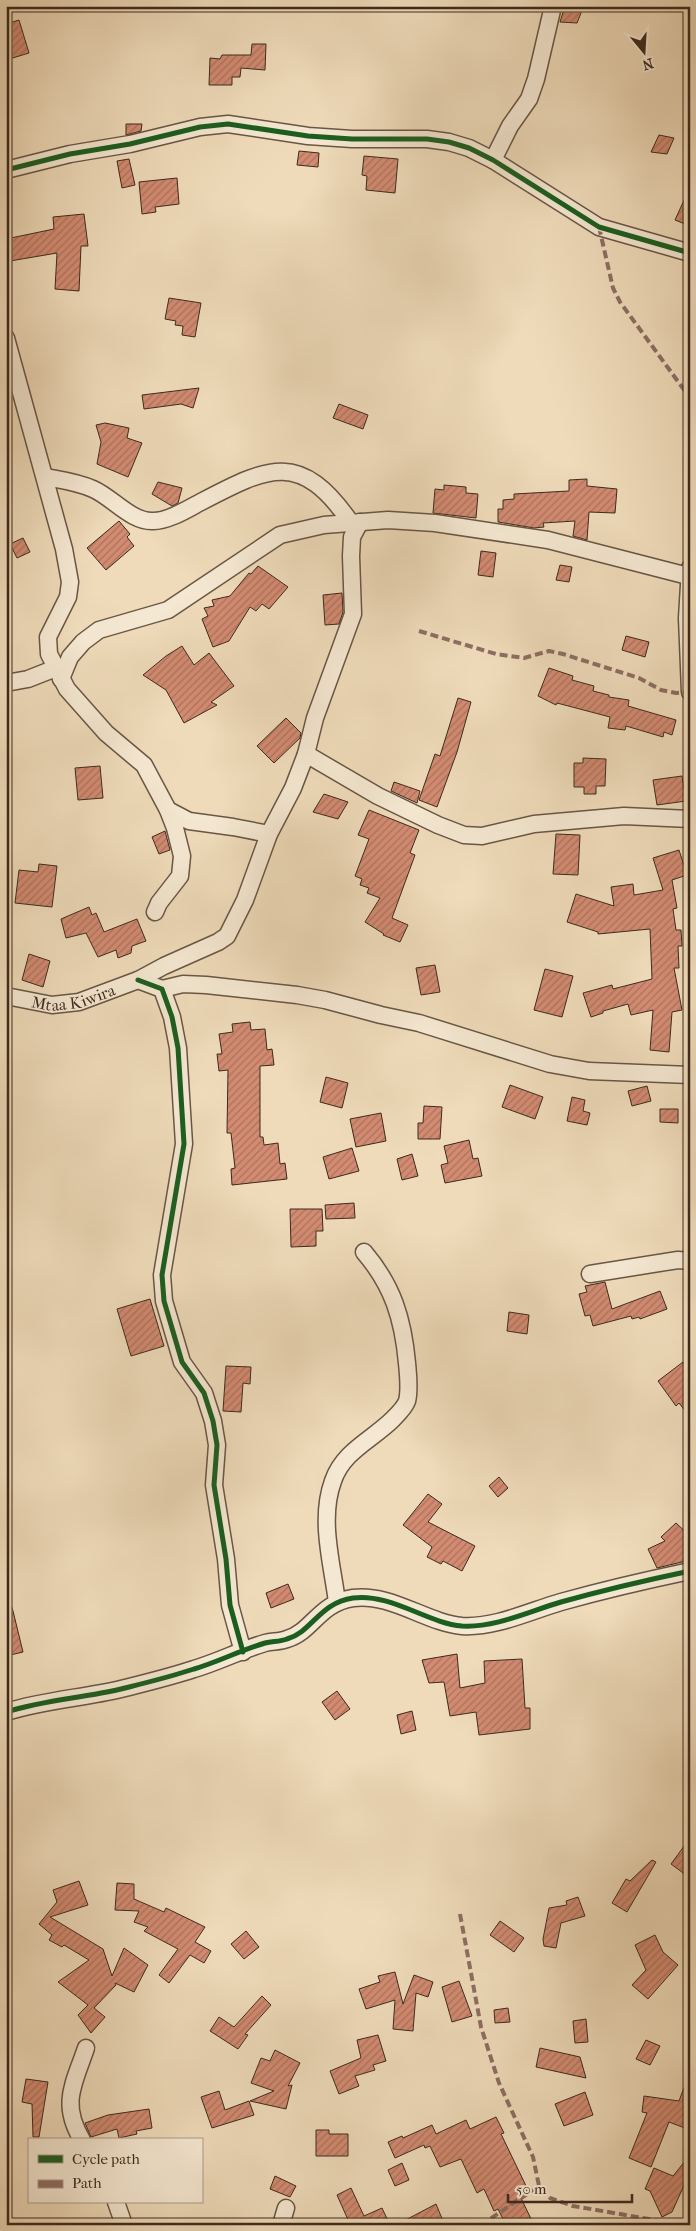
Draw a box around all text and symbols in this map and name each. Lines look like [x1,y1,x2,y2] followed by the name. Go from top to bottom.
[618,28,668,78] north arrow
[640,54,656,74] text: N
[30,980,118,1015] street label: Mtaa Kiwira
[28,2138,202,2204] legend
[72,2150,140,2168] text: Cycle path
[508,2171,632,2203] scale bar
[72,2174,102,2192] text: Path
[516,2180,547,2198] text: 50 m

